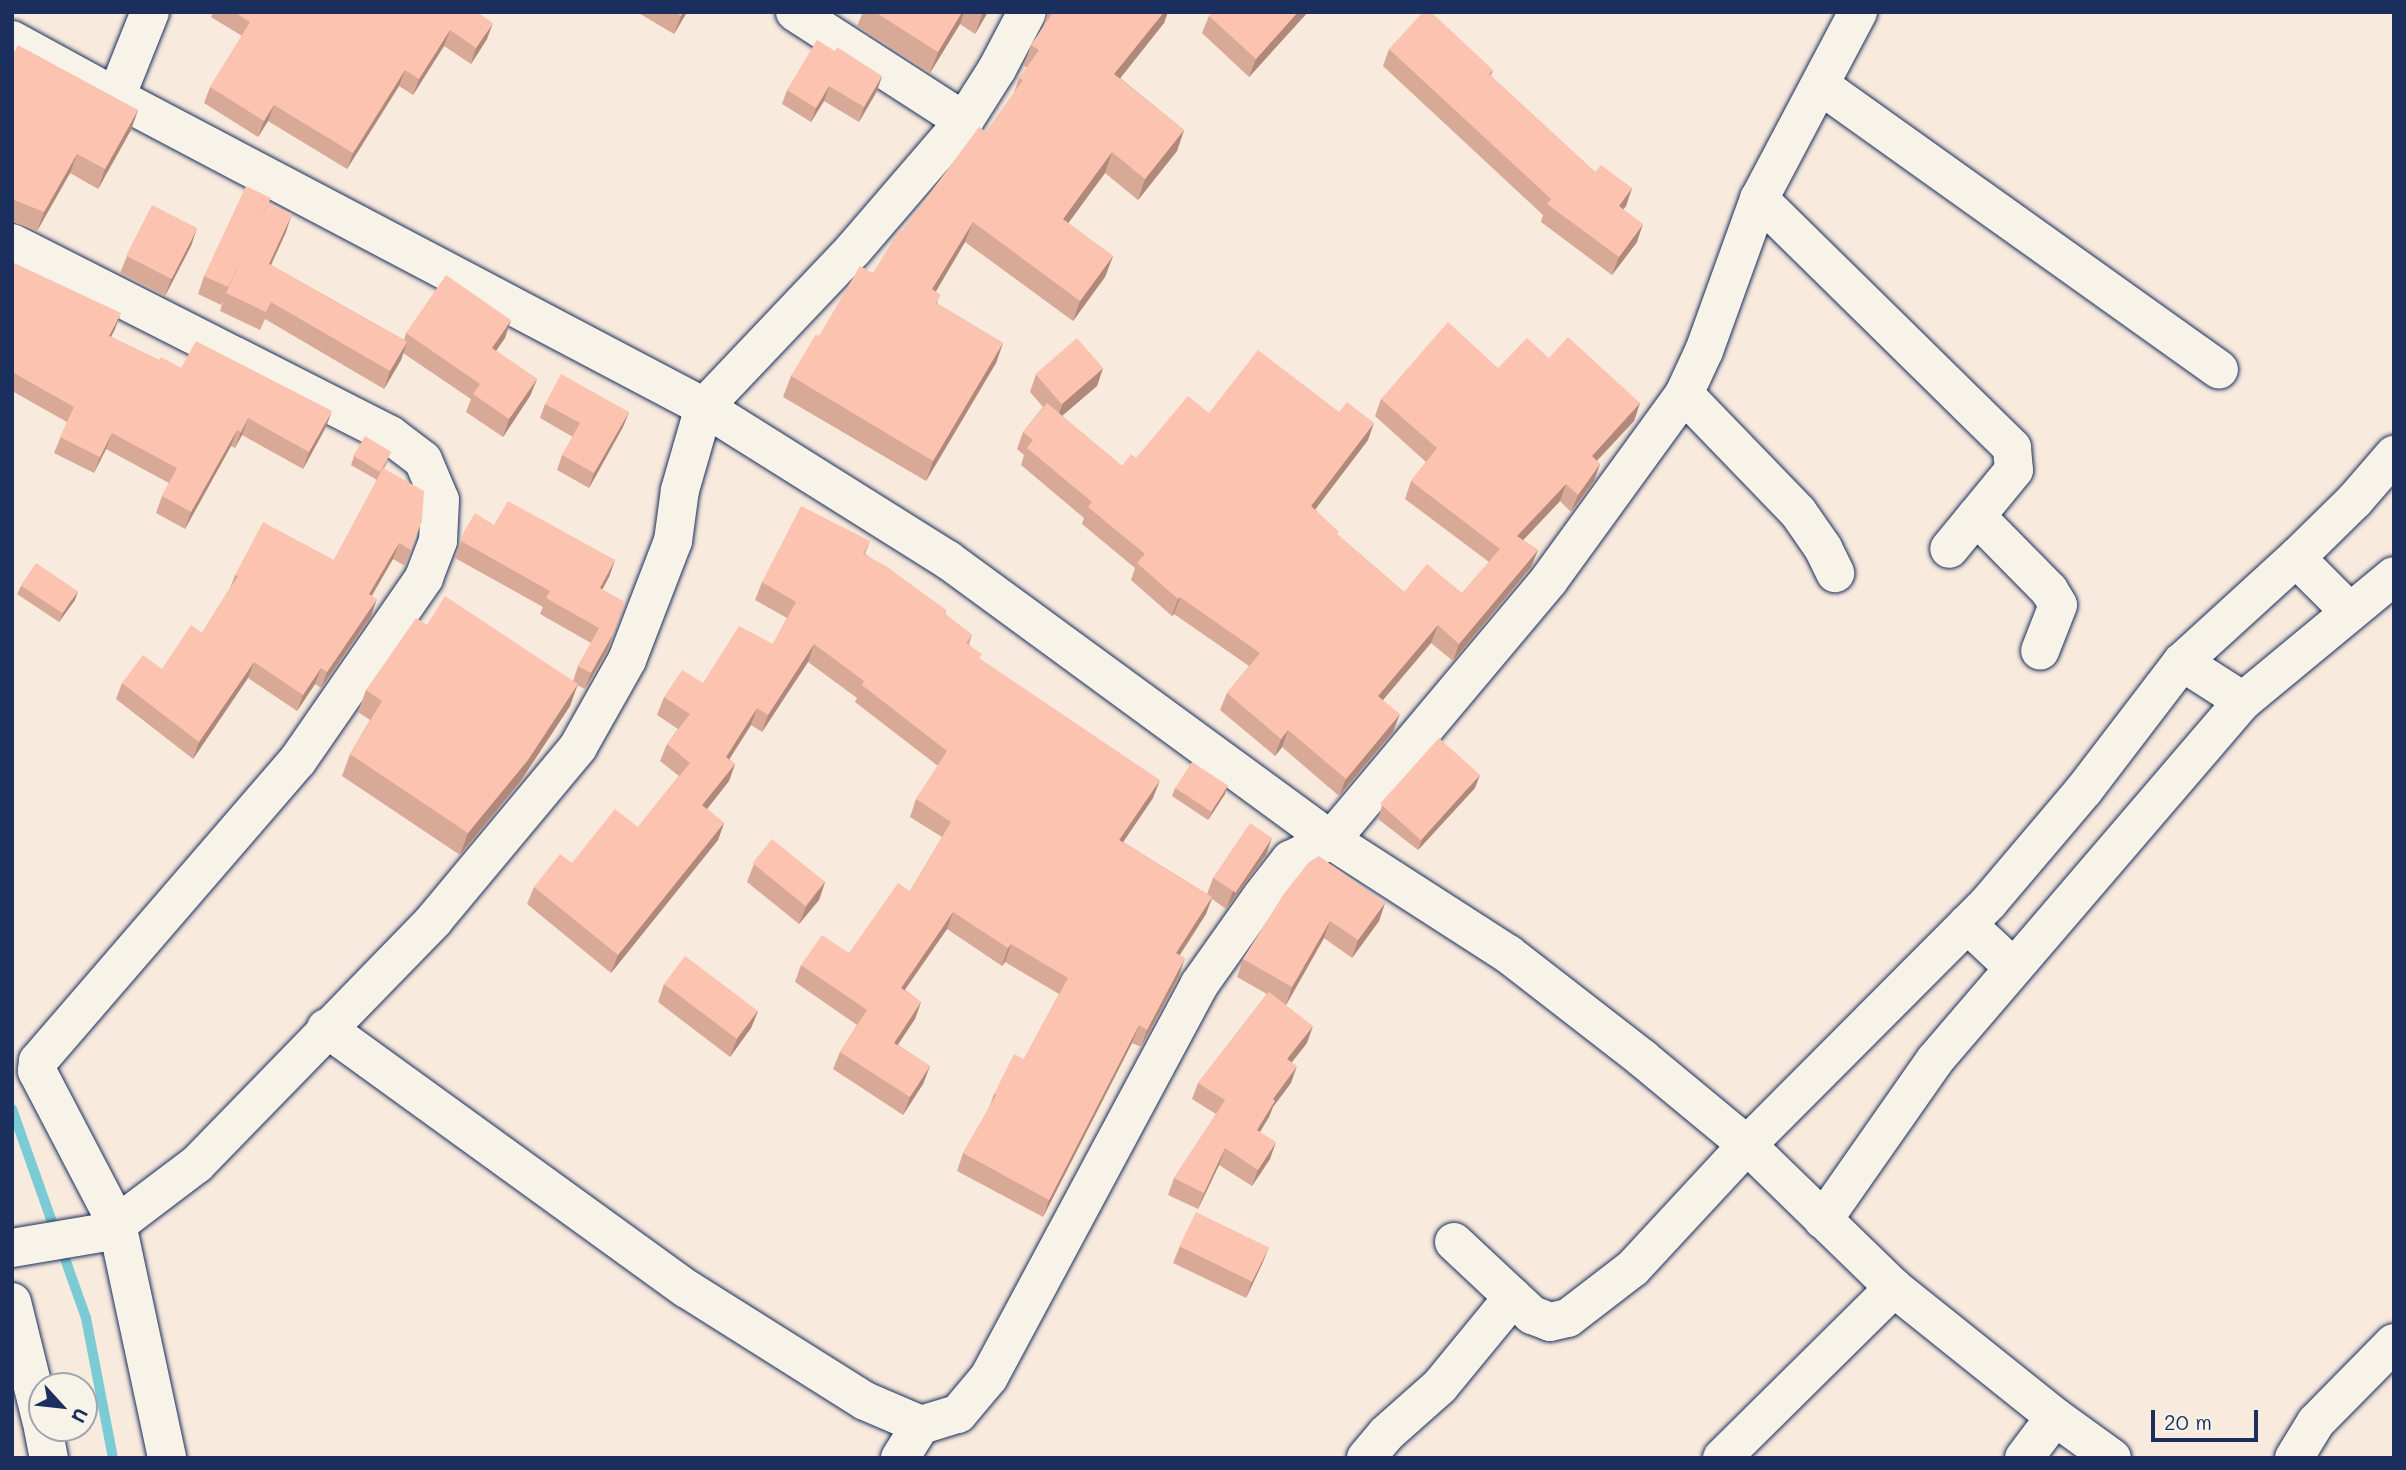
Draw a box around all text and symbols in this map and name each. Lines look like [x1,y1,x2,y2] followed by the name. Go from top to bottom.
[28,1372,98,1442] north arrow
[2154,1396,2261,1440] scale bar
[66,1404,95,1427] text: U
[2164,1408,2212,1435] text: 20 m

